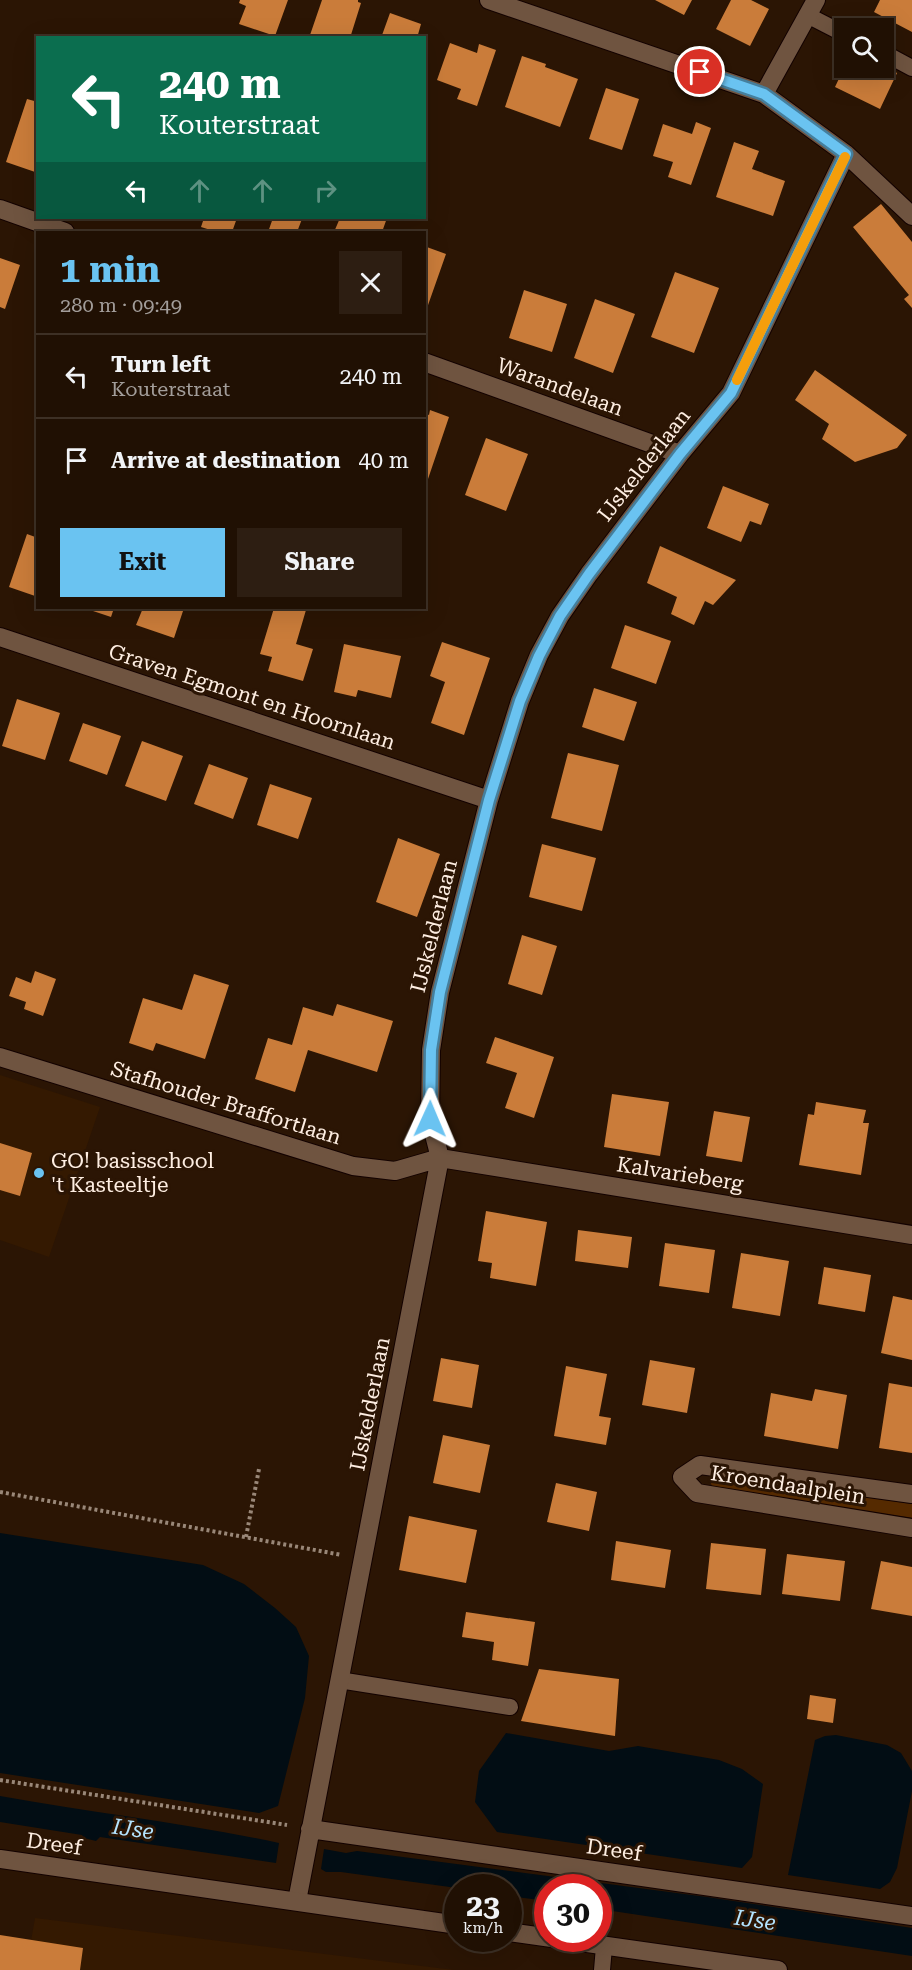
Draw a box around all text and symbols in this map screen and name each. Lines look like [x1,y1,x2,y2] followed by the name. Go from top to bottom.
[834,18,894,78] map controls
[834,18,894,78] button: search
[674,46,725,97] pin
[683,55,716,88] icon: arrive
[159,59,281,108] text: 240 m
[60,60,138,138] icon: left
[159,109,320,141] text: Kouterstraat
[120,174,153,207] icon: left
[183,174,216,207] icon: ahead
[246,174,279,207] icon: ahead
[309,174,342,207] icon: right
[60,249,160,291] text: 1 min
[339,251,402,314] button: close
[60,293,182,317] text: 280 m · 09:49
[111,352,211,377] text: Turn left
[494,353,627,421] street label: Warandelaan
[60,360,93,393] icon: left
[339,364,402,389] text: 240 m
[111,377,230,401] text: Kouterstraat
[593,404,696,526] street label: IJskelderlaan
[60,444,93,477] icon: arrive
[111,448,340,473] text: Arrive at destination
[358,448,409,473] text: 40 m
[60,528,225,597] button: Exit
[237,528,402,597] button: Share
[106,639,399,755] street label: Graven Egmont en Hoornlaan
[406,857,462,995] street label: IJskelderlaan
[108,1057,344,1150] street label: Stafhouder Braffortlaan
[398,1087,462,1151] position arrow
[51,1149,215,1197] place label: GO! basisschool 't Kasteeltje
[615,1152,745,1196] street label: Kalvarieberg
[32,1166,46,1180] marker: GO! basisschool 't Kasteeltje
[345,1335,395,1473] street label: IJskelderlaan
[709,1461,867,1509] street label: Kroendaalplein
[110,1814,155,1844] water label: IJse
[25,1828,84,1860] street label: Dreef
[585,1834,644,1866] street label: Dreef
[534,1874,612,1952] speed limit sign: 30
[466,1888,500,1923] text: 23
[732,1905,777,1935] water label: IJse
[463,1919,503,1937] text: km/h

